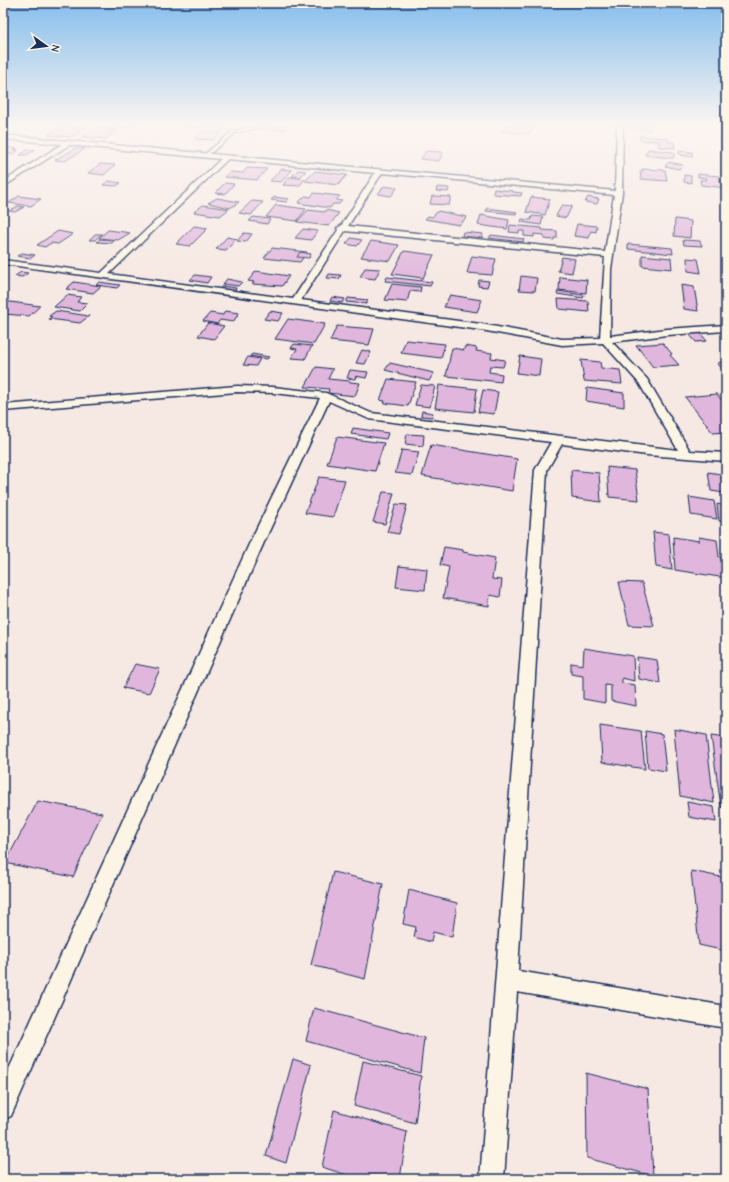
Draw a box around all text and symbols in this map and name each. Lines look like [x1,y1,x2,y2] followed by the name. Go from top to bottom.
[26,26,66,66] north arrow
[48,43,62,53] text: N

